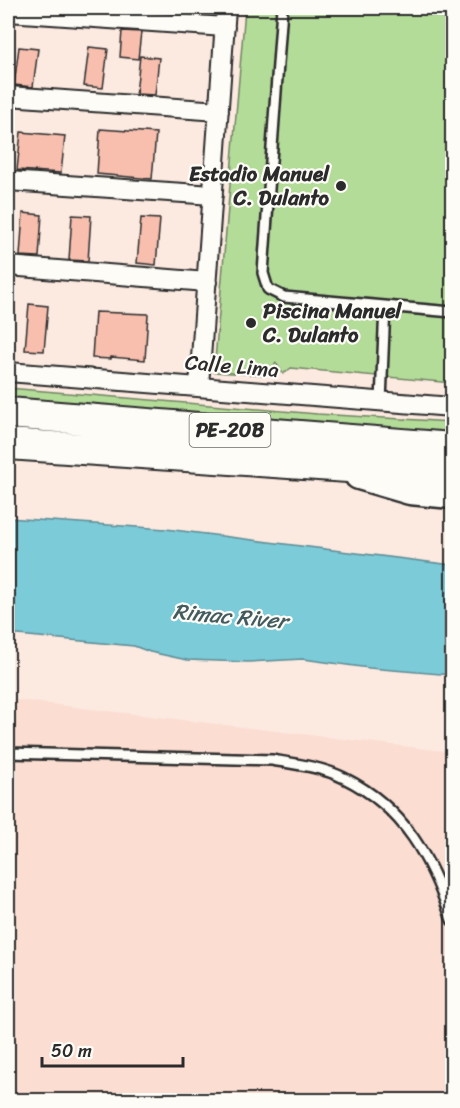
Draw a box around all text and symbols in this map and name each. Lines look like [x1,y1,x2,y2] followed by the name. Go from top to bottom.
[189,155,330,217] place label: Estadio Manuel C. Dulanto
[334,179,348,193] marker: Estadio Manuel C. Dulanto
[262,292,402,354] place label: Piscina Manuel C. Dulanto
[244,316,258,330] marker: Piscina Manuel C. Dulanto
[183,343,281,389] street label: Calle Lima
[190,413,270,447] road number: PE-20B
[171,592,292,641] water label: Rimac River
[42,1030,183,1068] scale bar
[51,1035,92,1067] text: 50 m

